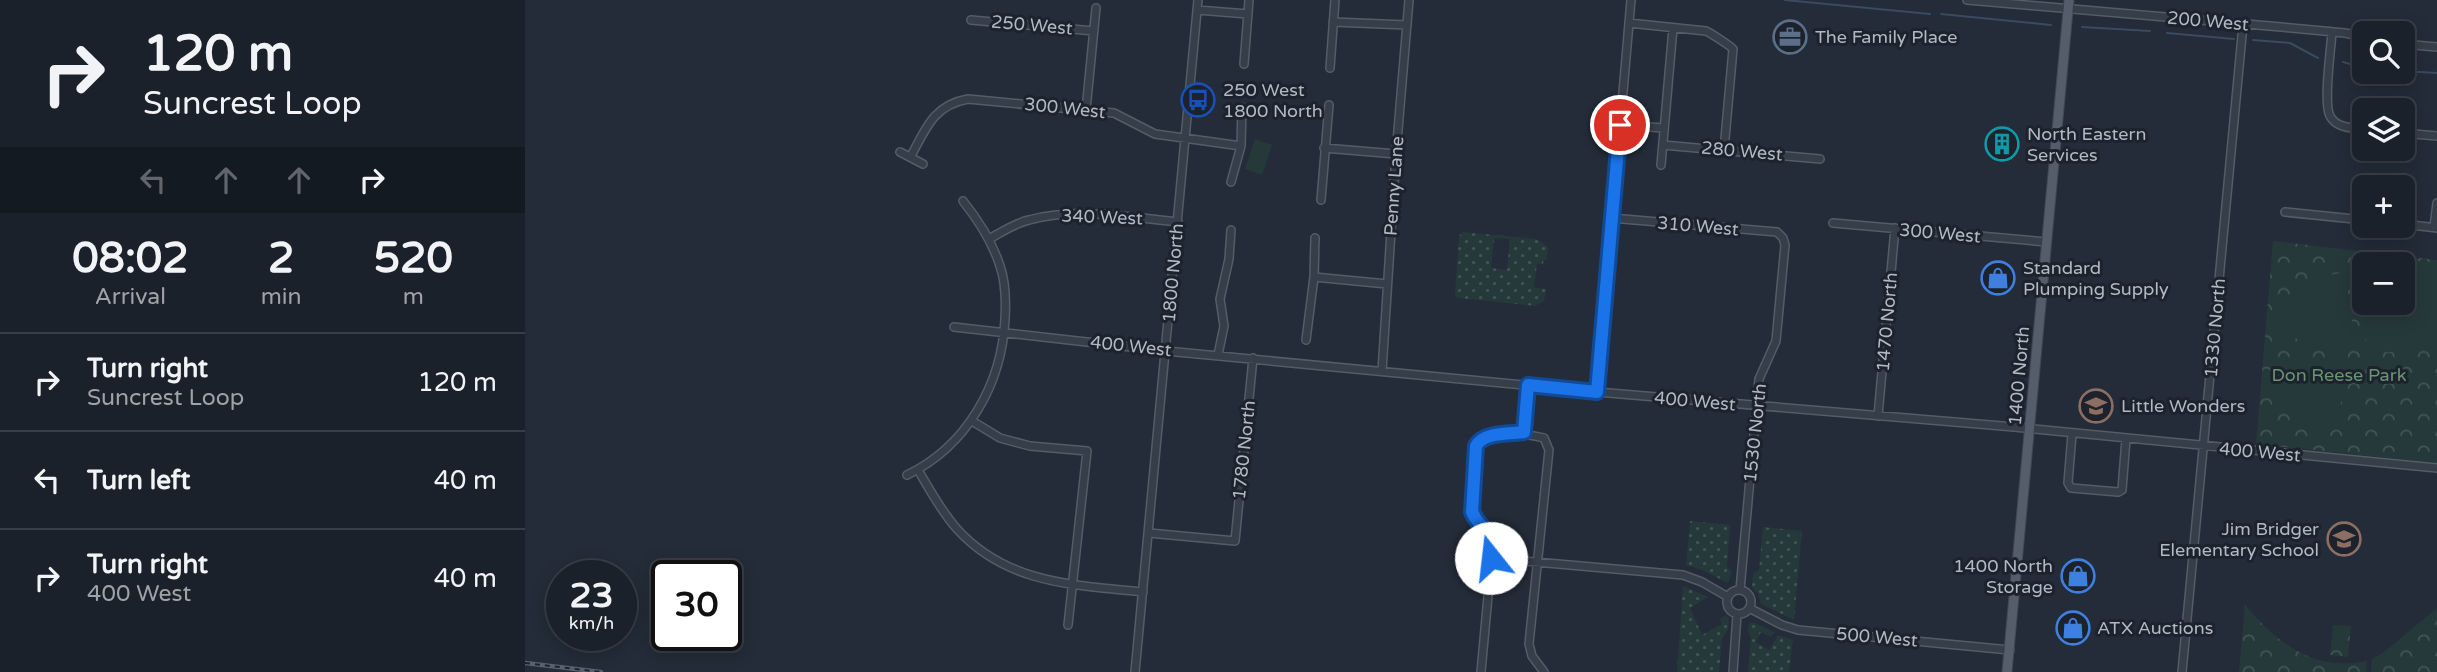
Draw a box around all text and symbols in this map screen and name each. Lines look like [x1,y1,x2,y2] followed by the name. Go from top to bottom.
[2166,6,2250,36] street label: 200 West
[990,10,1074,40] street label: 250 West
[1771,18,1809,56] office icon: The Family Place
[2352,21,2415,315] map controls
[2352,21,2415,84] button: search
[143,25,293,84] text: 120 m
[1815,26,1958,48] place label: The Family Place
[28,28,119,119] icon: right
[1223,79,1323,122] place label: 250 West 1800 North
[1179,81,1217,119] bus stop icon: 250 West 1800 North
[143,85,362,123] text: Suncrest Loop
[1023,93,1107,123] street label: 300 West
[1590,95,1650,155] pin
[2352,98,2415,161] button: layers
[1601,106,1639,144] icon: arrive
[2027,123,2146,166] place label: North Eastern Services
[1983,125,2021,163] building icon: North Eastern Services
[1380,135,1408,237] street label: Penny Lane
[1700,136,1784,166] street label: 280 West
[134,161,172,199] icon: left
[207,161,245,199] icon: ahead
[280,161,318,199] icon: ahead
[353,161,391,199] icon: right
[2352,175,2415,238] button: +
[1061,205,1143,229] street label: 340 West
[1656,211,1740,241] street label: 310 West
[1898,218,1982,248] street label: 300 West
[1158,222,1188,324] street label: 1800 North
[72,233,189,284] text: 08:02
[268,233,294,284] text: 2
[374,233,453,284] text: 520
[2352,252,2415,315] button: −
[2023,257,2169,300] place label: Standard Plumping Supply
[1979,259,2017,297] shop icon: Standard Plumping Supply
[1872,271,1902,373] street label: 1470 North
[2200,277,2230,379] street label: 1330 North
[95,283,166,311] text: Arrival
[261,283,302,311] text: min
[403,283,424,311] text: m
[2004,325,2034,427] street label: 1400 North
[1089,331,1173,361] street label: 400 West
[87,353,208,384] text: Turn right
[28,363,66,401] icon: right
[2272,364,2407,386] park label: Don Reese Park
[417,367,497,398] text: 120 m
[1739,382,1771,484] street label: 1530 North
[87,384,244,412] text: Suncrest Loop
[1653,386,1737,416] street label: 400 West
[2077,387,2115,425] school or university icon: Little Wonders
[2121,395,2245,417] place label: Little Wonders
[1228,399,1260,501] street label: 1780 North
[2218,437,2302,467] street label: 400 West
[28,461,66,499] icon: left
[87,465,190,496] text: Turn left
[434,465,497,496] text: 40 m
[2159,518,2319,561] place label: Jim Bridger Elementary School
[2325,520,2363,558] school or university icon: Jim Bridger Elementary School
[1454,521,1528,595] position arrow
[87,549,208,580] text: Turn right
[1953,555,2053,598] place label: 1400 North Storage
[2059,557,2097,595] shop icon: 1400 North Storage
[28,559,66,597] icon: right
[651,560,742,651] speed limit sign: 30
[434,563,497,594] text: 40 m
[570,575,613,617] text: 23
[87,580,191,608] text: 400 West
[2054,609,2092,647] shop icon: ATX Auctions
[569,612,614,634] text: km/h
[2097,617,2213,639] place label: ATX Auctions
[1835,622,1919,652] street label: 500 West

